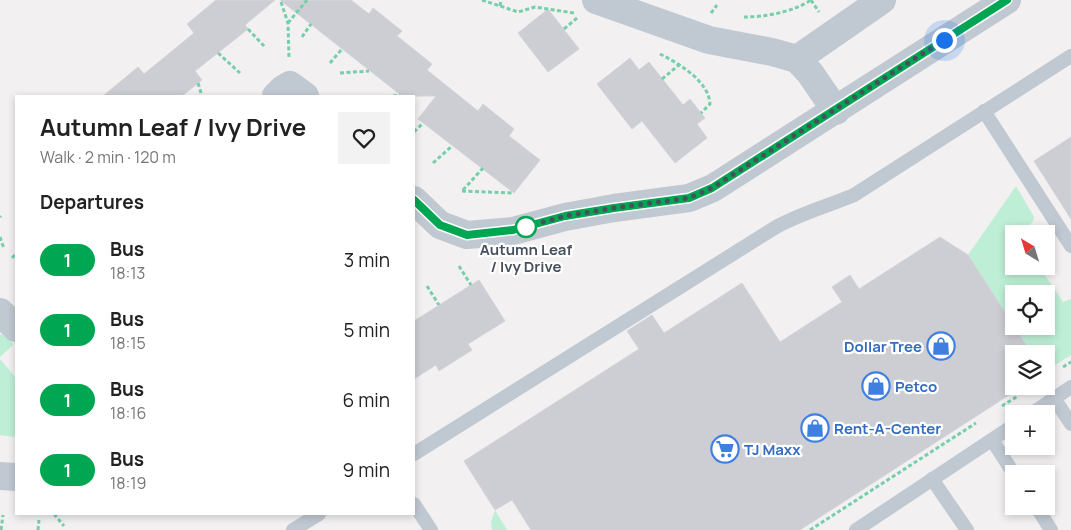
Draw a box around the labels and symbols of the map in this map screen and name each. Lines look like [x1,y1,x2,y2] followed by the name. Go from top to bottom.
[932,28,957,53] your location
[515,216,537,238] marker: Autumn Leaf / Ivy Drive
[1005,225,1055,275] north arrow
[480,239,573,277] place label: Autumn Leaf / Ivy Drive
[926,331,956,361] shop icon: Dollar Tree
[844,336,922,357] place label: Dollar Tree
[861,371,891,401] shop icon: Petco
[895,376,937,397] place label: Petco
[800,413,830,443] shop icon: Rent-A-Center
[834,418,941,439] place label: Rent-A-Center
[710,434,740,464] supermarket icon: TJ Maxx
[744,439,801,460] place label: TJ Maxx

